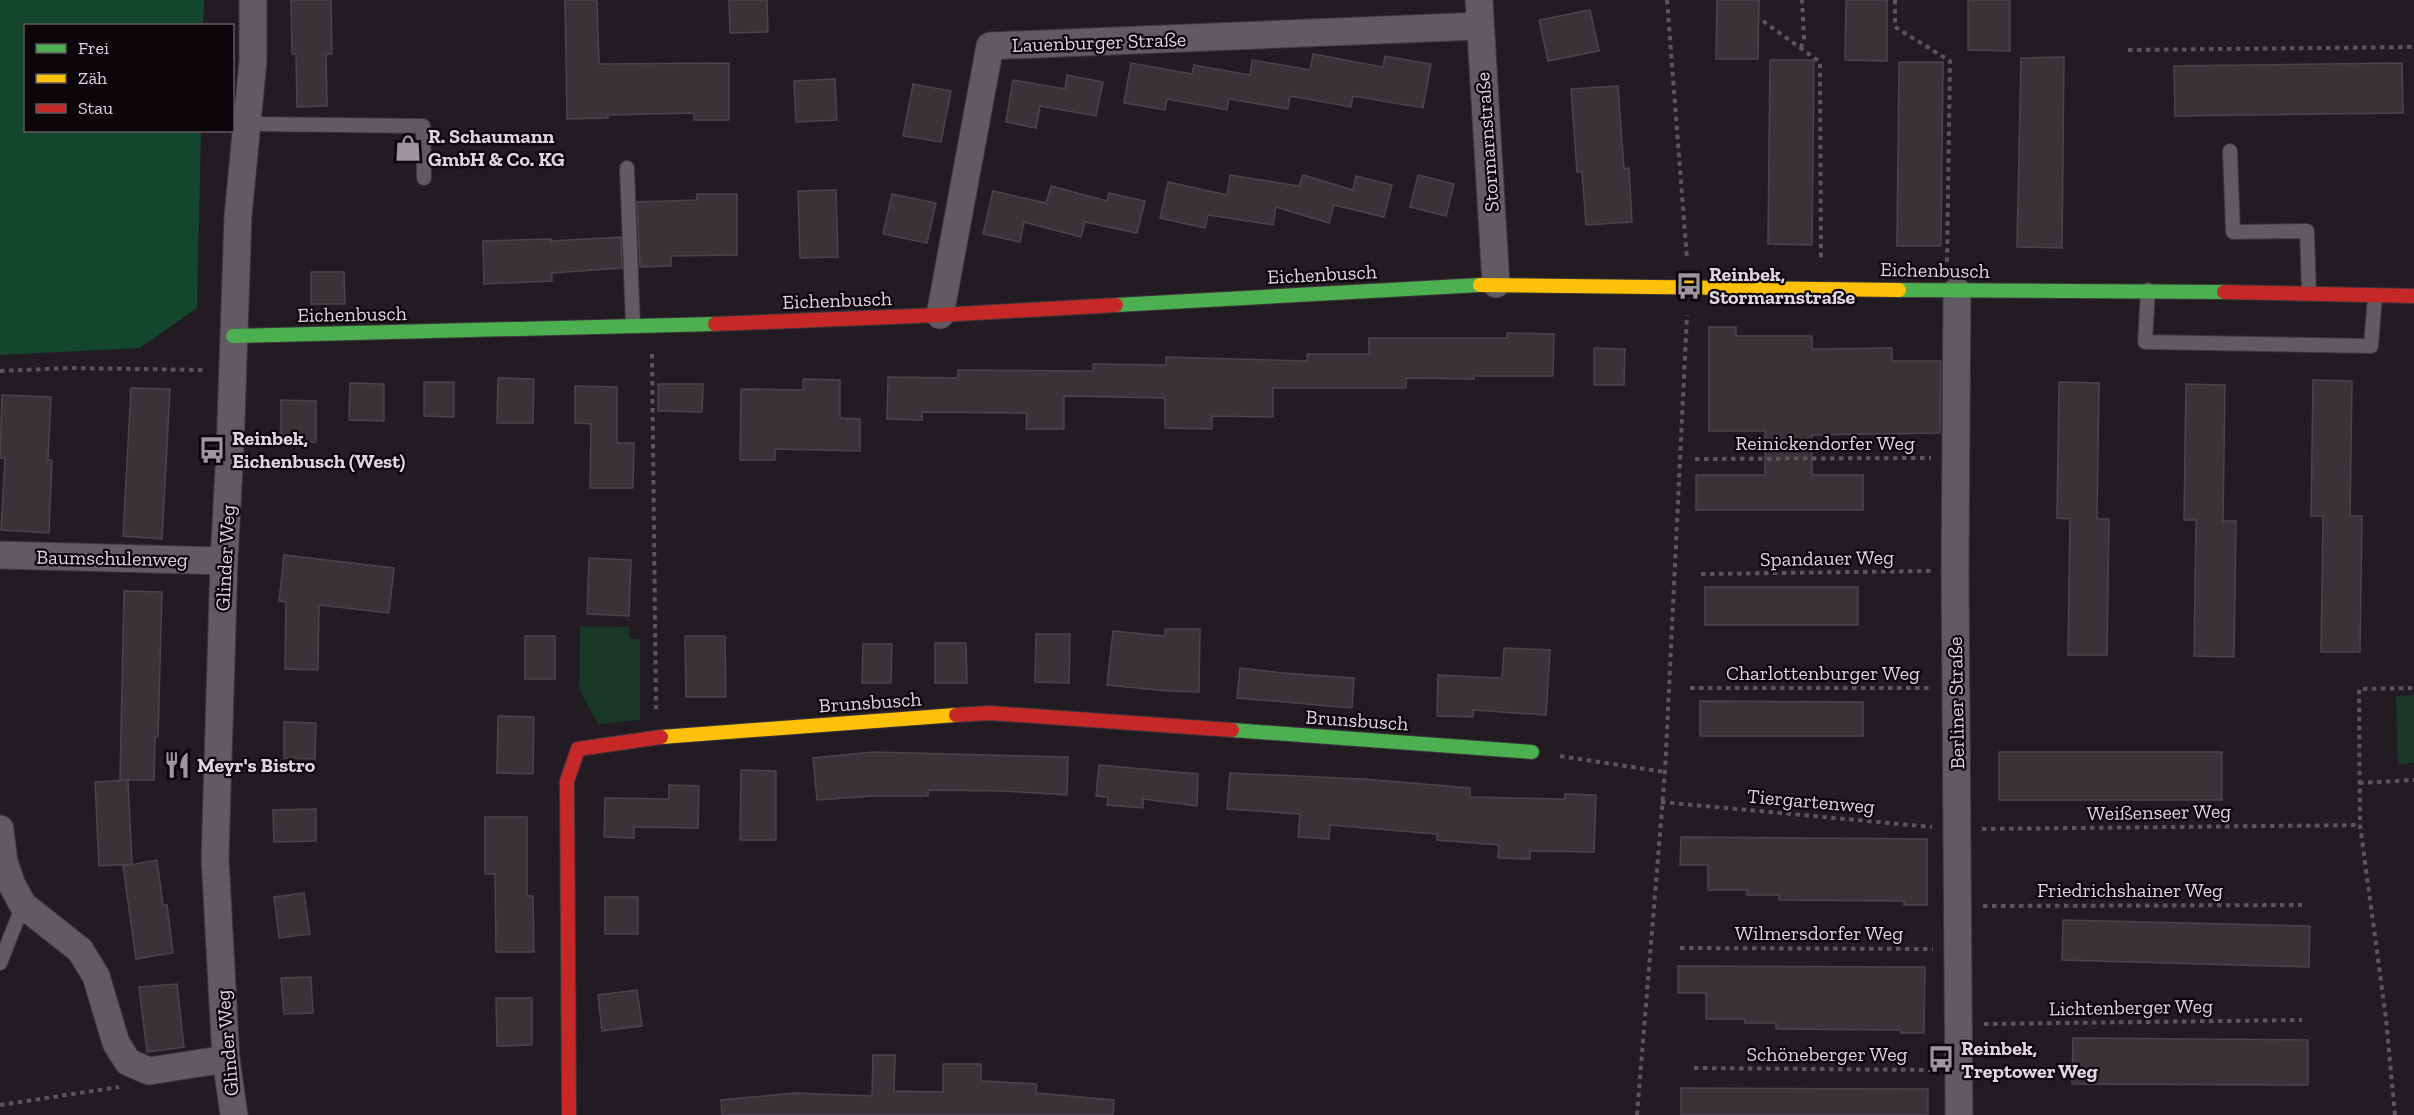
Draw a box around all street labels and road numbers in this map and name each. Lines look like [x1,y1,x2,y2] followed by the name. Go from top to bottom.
[1011,27,1187,57] street label: Lauenburger Straße
[1470,71,1504,213] street label: Stormarnstraße
[1880,257,1991,283] street label: Eichenbusch
[1267,259,1378,289] street label: Eichenbusch
[782,286,893,314] street label: Eichenbusch
[297,301,408,327] street label: Eichenbusch
[1735,431,1915,455] street label: Reinickendorfer Weg
[210,504,240,612] street label: Glinder Weg
[36,545,188,571] street label: Baumschulenweg
[1760,545,1894,571] street label: Spandauer Weg
[1943,636,1969,770] street label: Berliner Straße
[1726,661,1920,685] street label: Charlottenburger Weg
[818,686,923,718] street label: Brunsbusch
[1305,704,1410,736] street label: Brunsbusch
[1746,783,1876,819] street label: Tiergartenweg
[2087,799,2231,825] street label: Weißenseer Weg
[2037,878,2223,902] street label: Friedrichshainer Weg
[1735,921,1903,945] street label: Wilmersdorfer Weg
[210,989,244,1097] street label: Glinder Weg
[2049,994,2213,1020] street label: Lichtenberger Weg
[1746,1042,1908,1066] street label: Schöneberger Weg

